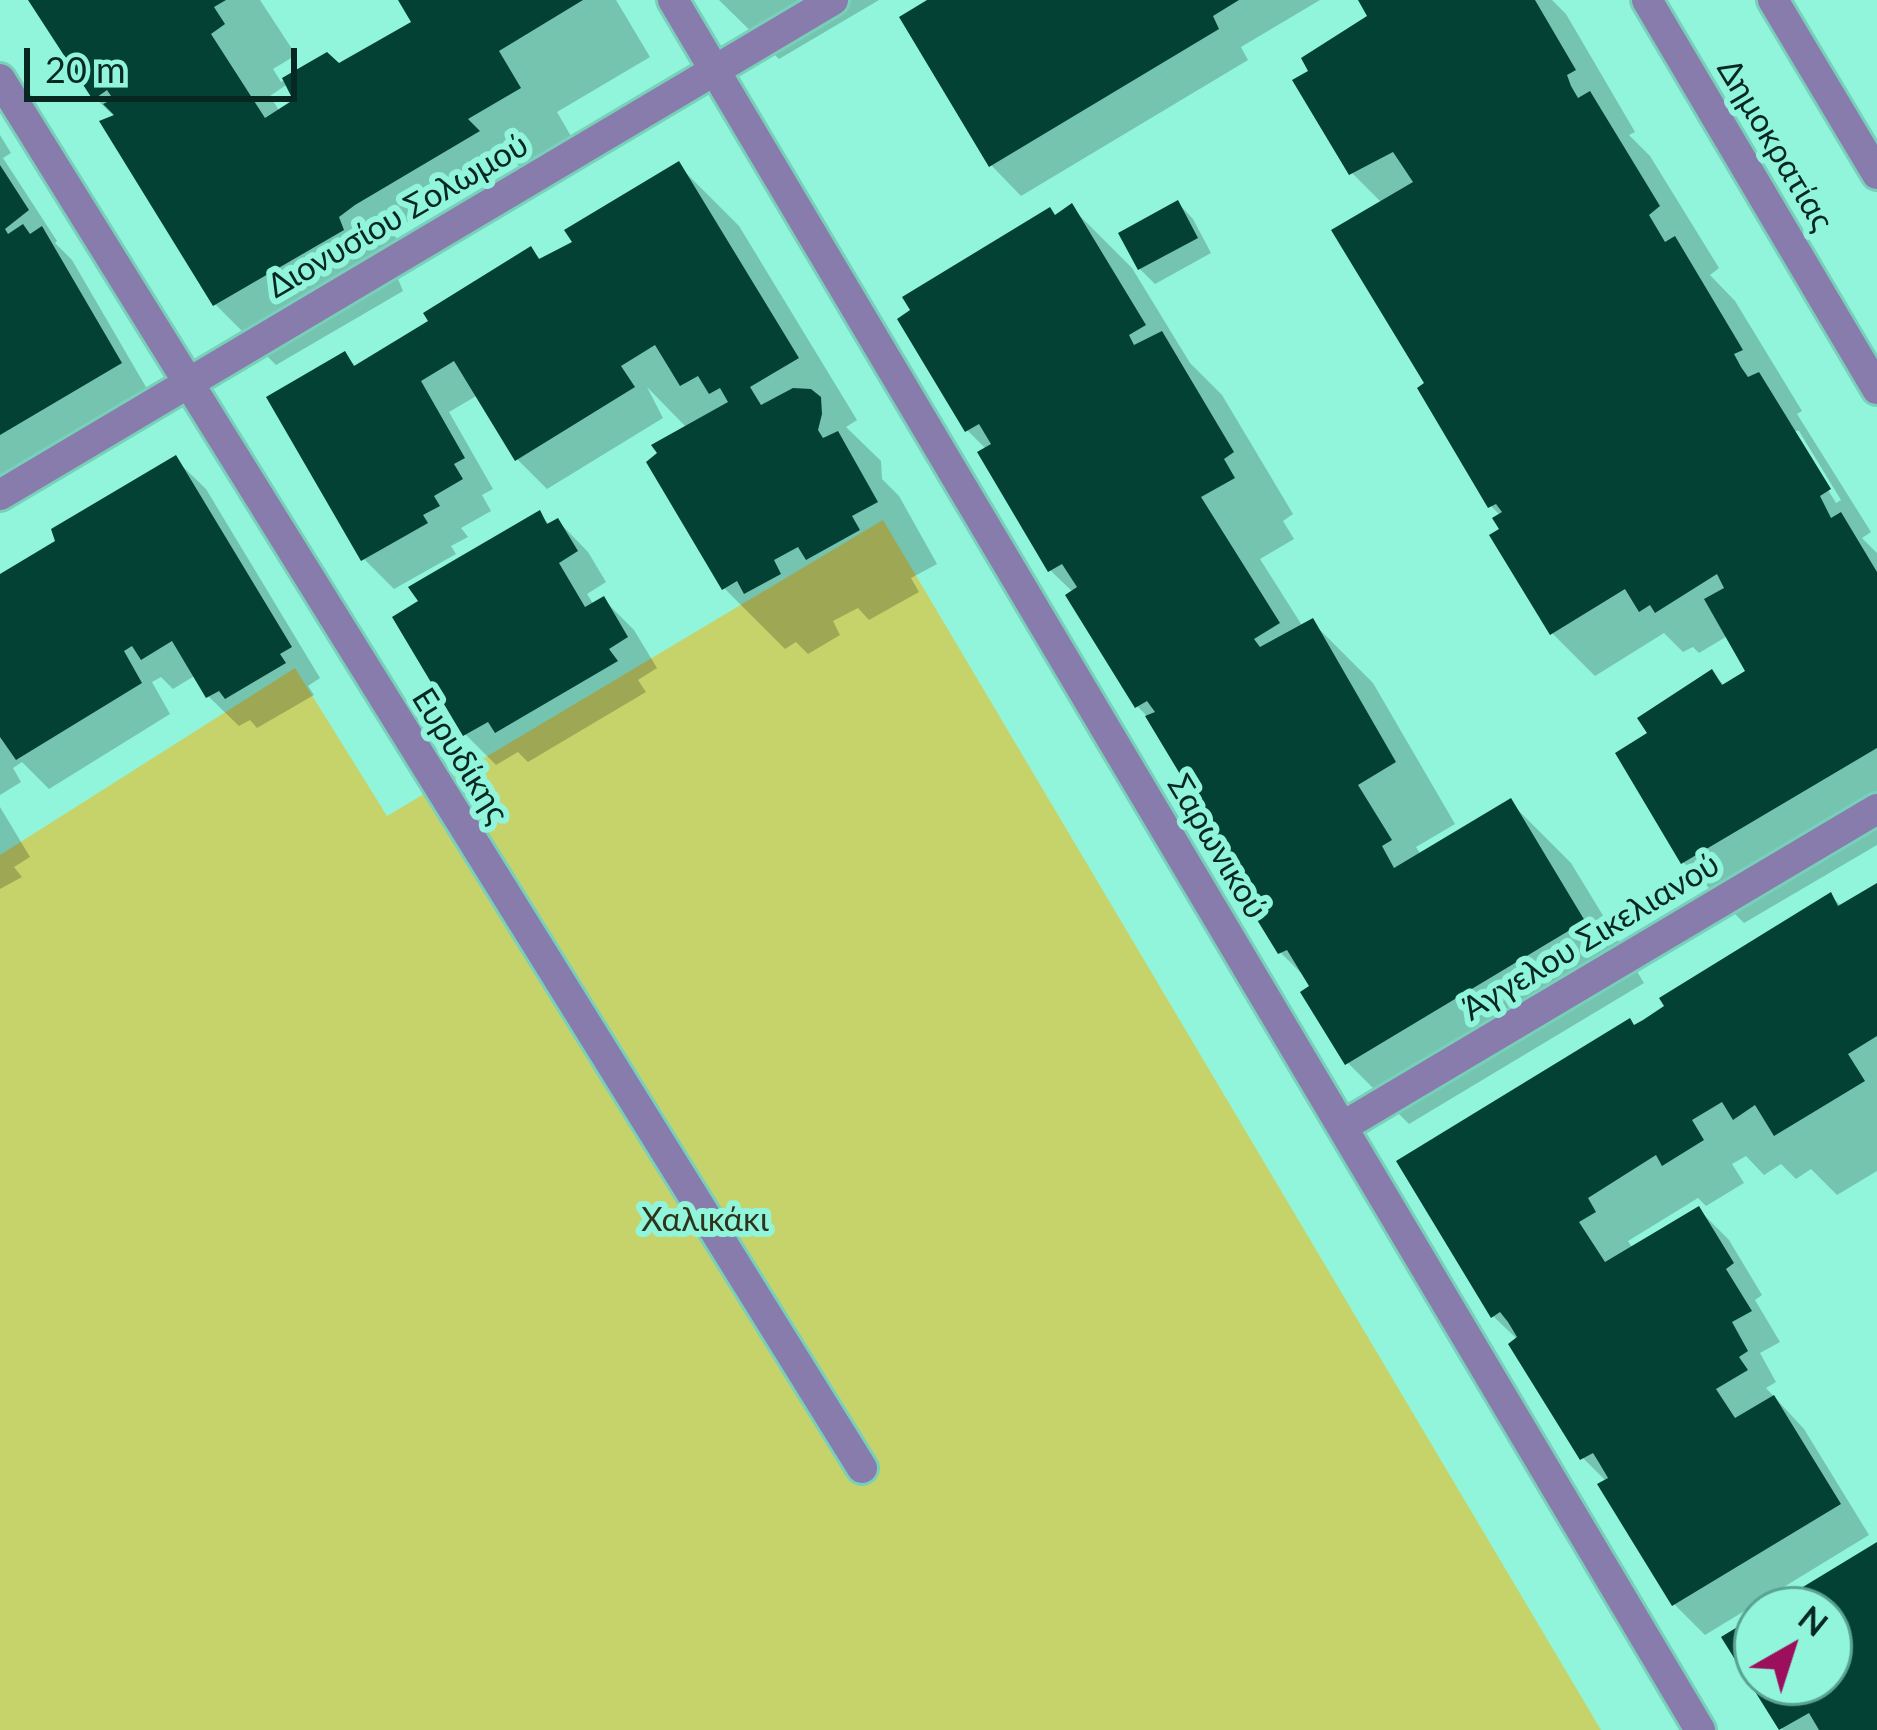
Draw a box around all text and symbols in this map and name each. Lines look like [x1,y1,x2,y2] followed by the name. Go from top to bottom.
[30,24,303,98] scale bar
[45,47,126,91] text: 20 m
[1708,52,1842,238] street label: Δημοκρατίας
[261,125,535,307] street label: Διονυσίου Σολωμού
[403,681,517,831] street label: Ευρυδίκης
[1159,768,1275,926] street label: Σαρωνικού
[1455,845,1727,1029] street label: Άγγελου Σικελιανού
[641,1200,769,1240] park label: Χαλικάκι
[1733,1586,1853,1706] north arrow
[1791,1597,1836,1644] text: N

